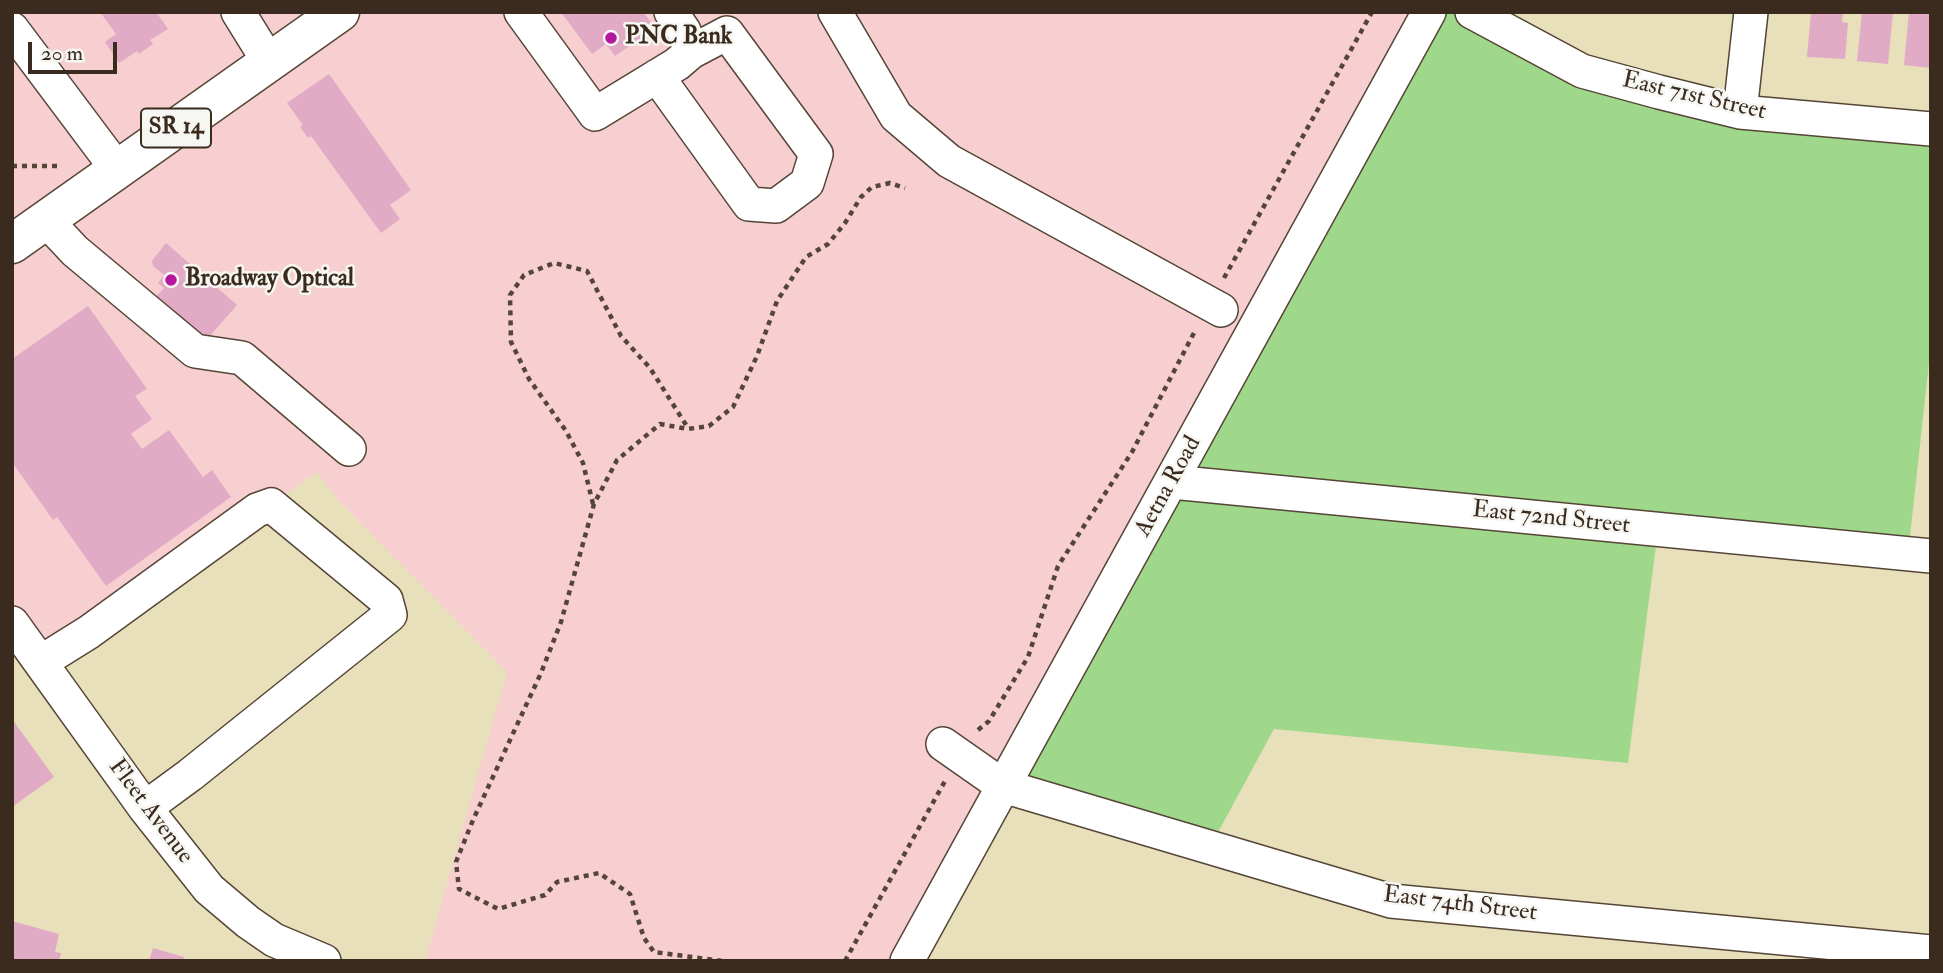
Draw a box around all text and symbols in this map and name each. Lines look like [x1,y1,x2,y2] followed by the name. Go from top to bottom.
[625,24,732,52] place label: PNC Bank
[32,28,121,72] scale bar
[603,30,619,46] marker: PNC Bank
[41,40,83,67] text: 20 m
[1619,66,1769,128] street label: East 71st Street
[141,108,211,148] road number: SR 14
[185,266,354,294] place label: Broadway Optical
[163,272,179,288] marker: Broadway Optical
[1130,432,1208,542] street label: Aetna Road
[1471,496,1631,542] street label: East 72nd Street
[101,754,199,870] street label: Fleet Avenue
[1381,881,1539,929] street label: East 74th Street

